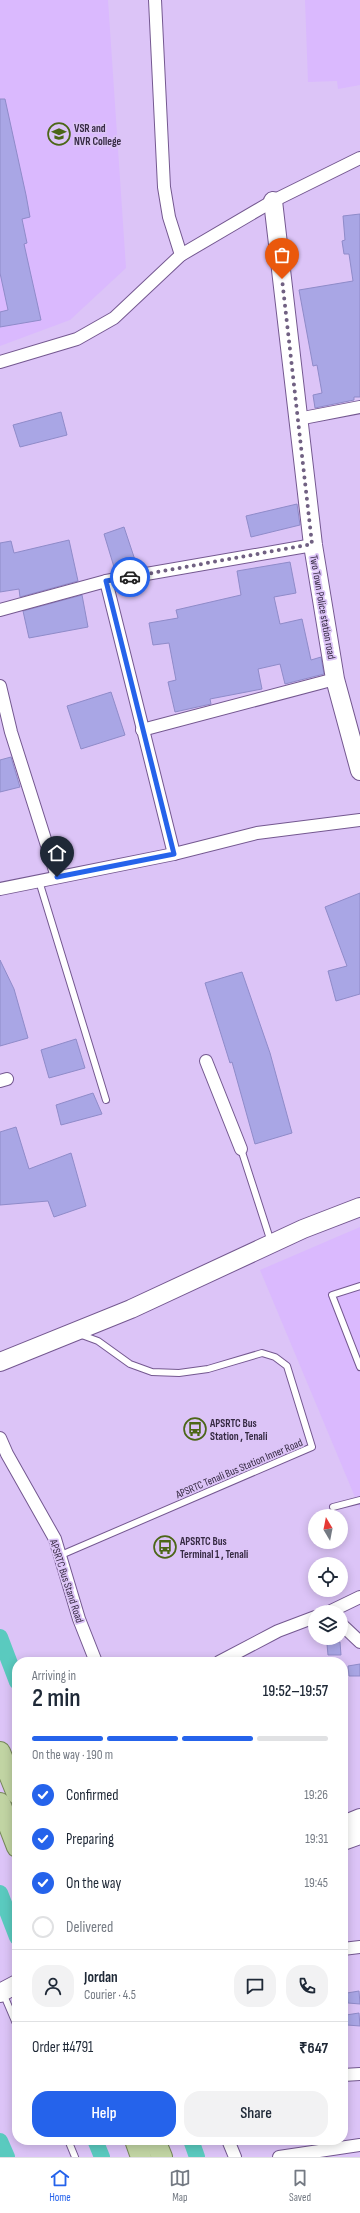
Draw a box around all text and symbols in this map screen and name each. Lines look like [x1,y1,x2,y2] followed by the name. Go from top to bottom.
[46,121,72,147] school or university icon: VSR and NVR College
[74,122,121,148] place label: VSR and NVR College
[265,238,299,279] pin
[271,244,293,266] icon: bag
[307,554,338,661] street label: Two Town Police station road
[110,557,150,597] courier
[119,566,141,588] icon: car
[40,836,74,877] pin
[46,842,68,864] icon: home
[182,1416,208,1442] bus stop icon: APSRTC Bus Station , Tenali
[209,1417,267,1443] place label: APSRTC Bus Station , Tenali
[173,1436,305,1502] street label: APSRTC Tenali Bus Station Inner Road
[308,1509,348,1549] north arrow
[308,1509,348,1645] map controls
[152,1534,178,1560] bus stop icon: APSRTC Bus Terminal 1 , Tenali
[179,1535,248,1561] place label: APSRTC Bus Terminal 1 , Tenali
[47,1537,86,1625] street label: APSRTC Bus Stand Road
[308,1557,348,1597] button: locate
[308,1605,348,1645] button: layers
[32,1668,76,1684] text: Arriving in
[263,1682,328,1701] text: 19:52–19:57
[32,1683,81,1714] text: 2 min
[32,1747,113,1763] text: On the way · 190 m
[32,1784,54,1806] icon: check
[66,1786,119,1805] text: Confirmed
[304,1787,328,1803] text: 19:26
[32,1828,54,1850] icon: check
[66,1830,114,1849] text: Preparing
[305,1831,328,1847] text: 19:31
[32,1872,54,1894] icon: check
[66,1874,121,1893] text: On the way
[305,1875,328,1891] text: 19:45
[66,1918,113,1937] text: Delivered
[32,1965,74,2007] button: person
[234,1965,276,2007] button: chat
[286,1965,328,2007] button: phone
[84,1968,118,1987] text: Jordan
[84,1987,136,2003] text: Courier · 4.5
[32,2038,93,2057] text: Order #4791
[299,2039,328,2058] text: ₹647
[32,2091,176,2137] button: Help
[184,2091,328,2137] button: Share
[49,2167,71,2204] tab: Home
[169,2167,191,2204] tab: Map
[289,2167,311,2204] tab: Saved

